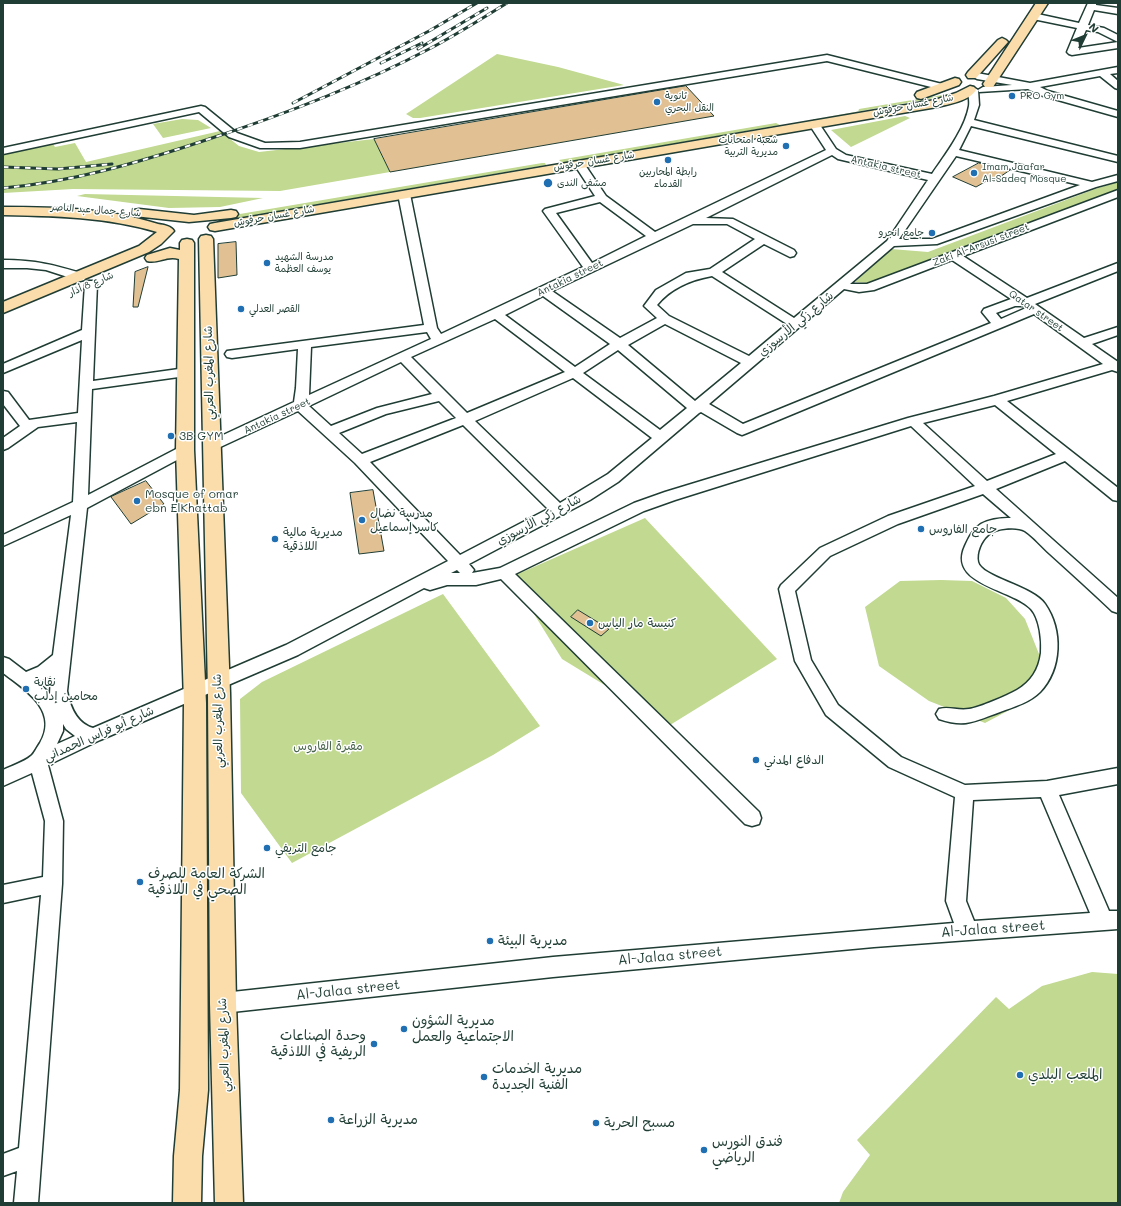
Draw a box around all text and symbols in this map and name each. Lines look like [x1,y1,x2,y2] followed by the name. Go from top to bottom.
[1065,16,1105,56] north arrow
[1086,19,1102,36] text: N
[665,90,714,114] place label: ثانوية النقل البحري
[1020,90,1064,102] place label: PRO Gym
[872,91,954,119] street label: شارع غسان حرفوش
[1007,91,1017,101] marker: PRO Gym
[652,97,662,107] marker: ثانوية النقل البحري
[718,134,778,158] place label: شعبة امتحانات مديرية التربية
[781,141,791,151] marker: شعبة امتحانات مديرية التربية
[553,149,635,173] street label: شارع غسان حرفوش
[850,153,922,181] street label: Antakia street
[663,155,673,165] marker: رابطة المحاربين القدماء
[982,161,1066,184] place label: Imam Jaafar Al-Sadeq Mosque
[639,166,697,190] place label: رابطة المحاربين القدماء
[969,168,979,178] marker: Imam Jaafar Al-Sadeq Mosque
[542,177,554,189] marker: مشفى الندى
[557,177,606,189] place label: مشفى الندى
[50,201,142,219] street label: شارع جمال عبد الناصر
[233,203,315,229] street label: شارع غسان حرفوش
[931,221,1031,269] street label: Zaki Al-Arsusi street
[879,227,924,239] place label: جامع انجرو
[927,228,937,238] marker: جامع انجرو
[275,251,334,274] place label: مدرسة الشهيد يوسف العظمة
[535,257,605,299] street label: Antakia street
[262,258,272,268] marker: مدرسة الشهيد يوسف العظمة
[67,269,115,299] street label: شارع 8 أذار
[756,288,836,360] street label: شارع زكي الأرسوزي
[1006,288,1066,334] street label: Qatar street
[249,303,300,315] place label: القصر العدلي
[236,304,246,314] marker: القصر العدلي
[201,326,217,420] street label: شارع المغرب العربي
[242,395,312,437] street label: Antakia street
[179,429,224,443] place label: 3B GYM
[166,431,176,441] marker: 3B GYM
[145,487,239,515] place label: Mosque of omar ebn ElKhattab
[494,492,584,548] street label: شارع زكي الأرسوزي
[132,496,142,506] marker: Mosque of omar ebn ElKhattab
[370,506,438,534] place label: مدرسة نضال كاسر إسماعيل
[357,515,367,525] marker: مدرسة نضال كاسر إسماعيل
[929,522,997,536] place label: جامع الفاروس
[916,524,926,534] marker: جامع الفاروس
[283,525,343,553] place label: مديرية مالية اللاذقية
[270,534,280,544] marker: مديرية مالية اللاذقية
[598,616,676,630] place label: كنيسة مار الياس
[585,618,595,628] marker: كنيسة مار الياس
[210,674,226,768] street label: شارع المغرب العربي
[34,675,98,703] place label: نقابة محامين إدلب
[21,684,31,694] marker: نقابة محامين إدلب
[42,703,156,765] street label: شارع أبو فراس الحمداني
[293,739,363,753] park label: مقبرة الفاروس
[764,753,824,767] place label: الدفاع المدني
[751,755,761,765] marker: الدفاع المدني
[275,841,337,855] place label: جامع التريفي
[262,843,272,853] marker: جامع التريفي
[148,866,265,898] place label: الشركة العامة للصرف الصحي في اللاذقية
[135,877,145,887] marker: الشركة العامة للصرف الصحي في اللاذقية
[940,917,1046,941] street label: Al-Jalaa street
[498,933,567,949] place label: مديرية البيئة
[485,936,495,946] marker: مديرية البيئة
[617,943,723,969] street label: Al-Jalaa street
[295,976,401,1004] street label: Al-Jalaa street
[215,998,233,1092] street label: شارع المغرب العربي
[412,1013,514,1046] place label: مديرية الشؤون الاجتماعية والعمل
[399,1024,409,1034] marker: مديرية الشؤون الاجتماعية والعمل
[271,1028,366,1060] place label: وحدة الصناعات الريفية في اللاذقية
[369,1039,379,1049] marker: وحدة الصناعات الريفية في اللاذقية
[492,1061,582,1094] place label: مديرية الخدمات الفنية الجديدة
[1028,1067,1102,1083] place label: الملعب البلدي
[1015,1070,1025,1080] marker: الملعب البلدي
[479,1072,489,1082] marker: مديرية الخدمات الفنية الجديدة
[339,1112,418,1128] place label: مديرية الزراعة
[326,1115,336,1125] marker: مديرية الزراعة
[604,1115,675,1131] place label: مسبح الحرية
[591,1118,601,1128] marker: مسبح الحرية
[712,1134,783,1166] place label: فندق النورس الرياضي
[699,1145,709,1155] marker: فندق النورس الرياضي

